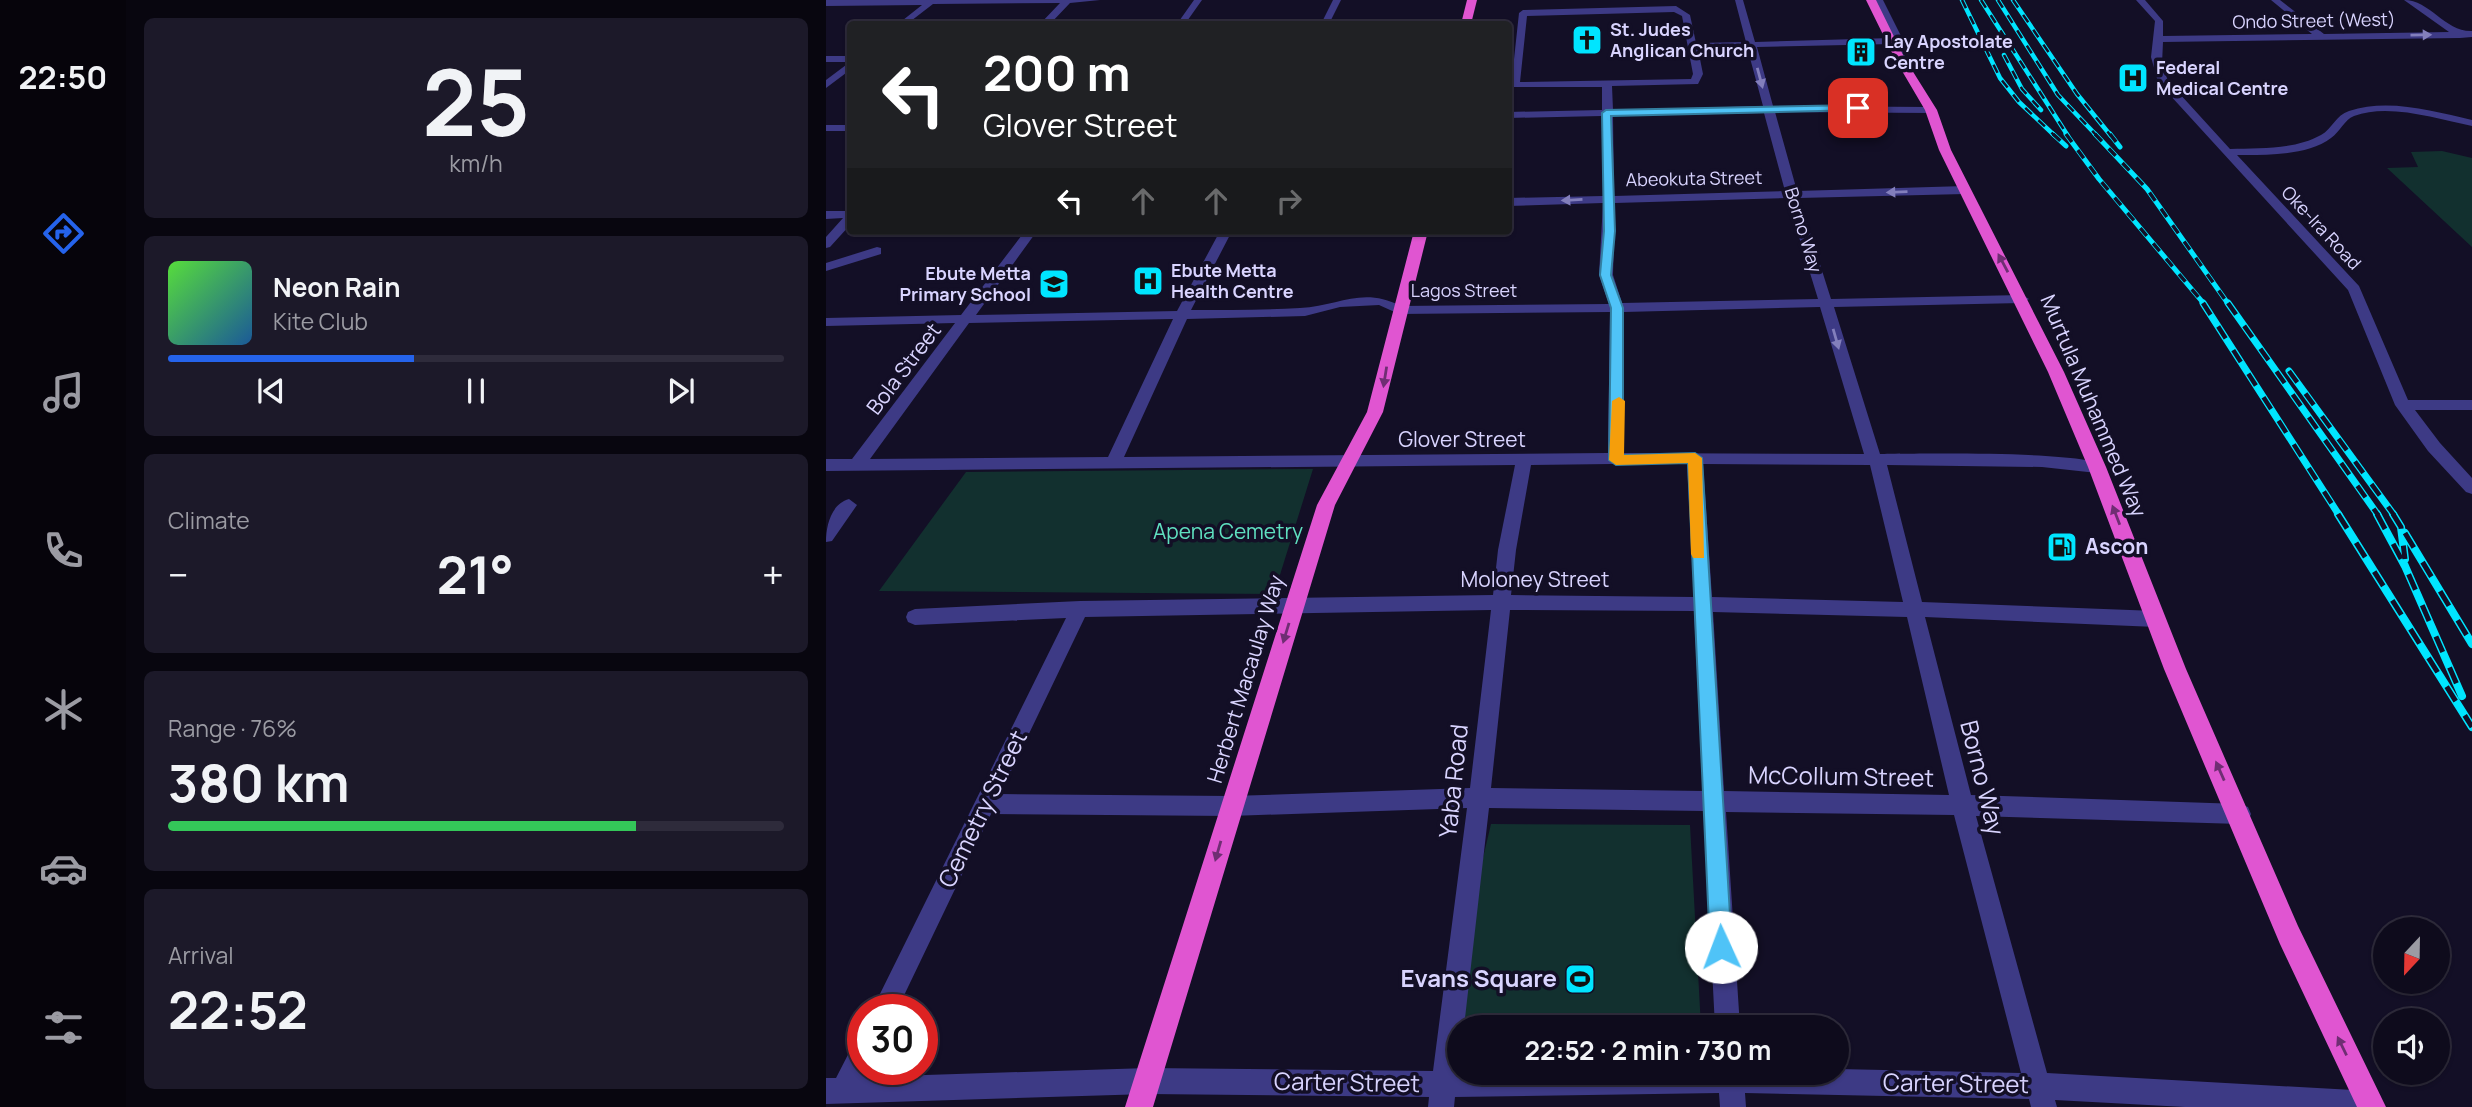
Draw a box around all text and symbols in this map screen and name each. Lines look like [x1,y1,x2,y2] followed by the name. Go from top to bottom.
[2232,7,2396,33] street label: Ondo Street (West)
[1610,17,1754,62] place label: St. Judes Anglican Church
[1570,23,1604,57] church icon: St. Judes Anglican Church
[1884,29,2013,74] place label: Lay Apostolate Centre
[2410,29,2432,41] one-way arrow
[1844,35,1878,69] building icon: Lay Apostolate Centre
[422,39,530,163] text: 25
[983,39,1131,106] text: 200 m
[868,49,959,140] icon: left
[19,55,107,99] text: 22:50
[2156,55,2289,100] place label: Federal Medical Centre
[2116,61,2150,95] hospital icon: Federal Medical Centre
[1755,68,1766,90] one-way arrow
[1828,78,1888,138] pin
[1839,89,1877,127] icon: arrive
[983,103,1178,147] text: Glover Street
[449,147,503,179] text: km/h
[1626,165,1762,191] street label: Abeokuta Street
[2277,180,2367,274] street label: Oke-Ira Road
[1051,182,1089,220] icon: left
[1124,182,1162,220] icon: ahead
[1197,182,1235,220] icon: ahead
[1270,182,1308,220] icon: right
[1780,184,1828,276] street label: Borno Way
[1886,186,1908,198] one-way arrow
[1560,195,1582,206] one-way arrow
[39,209,88,258] icon: directions
[1997,253,2009,273] one-way arrow
[1171,258,1294,303] place label: Ebute Metta Health Centre
[899,261,1031,306] place label: Ebute Metta Primary School
[1131,264,1165,298] hospital icon: Ebute Metta Health Centre
[1037,267,1071,301] school or university icon: Ebute Metta Primary School
[273,269,401,305] text: Neon Rain
[1411,278,1517,302] street label: Lagos Street
[2034,290,2153,521] street label: Murtula Muhammed Way
[273,305,368,337] text: Kite Club
[860,317,947,420] street label: Bola Street
[1831,329,1842,351] one-way arrow
[1379,366,1390,388] one-way arrow
[39,368,88,417] icon: music
[252,372,290,410] icon: previous
[457,372,495,410] icon: pause
[662,372,700,410] icon: next
[1398,425,1526,453] street label: Glover Street
[168,504,250,536] text: Climate
[2110,504,2121,525] one-way arrow
[1153,517,1303,545] park label: Apena Cemetry
[39,526,88,575] icon: phone
[2045,530,2079,564] fuel station icon: Ascon
[2085,532,2148,560] place label: Ascon
[437,539,514,610] text: 21°
[168,548,189,600] text: −
[762,548,784,600] text: +
[1461,565,1609,593] street label: Moloney Street
[1200,571,1290,786] street label: Herbert Macaulay Way
[1281,623,1291,644] one-way arrow
[39,685,88,734] icon: climate
[168,712,297,744] text: Range · 76%
[1953,717,2014,839] street label: Borno Way
[1430,722,1475,839] street label: Yaba Road
[929,724,1034,893] street label: Cemetry Street
[168,747,349,818] text: 380 km
[1748,757,1934,794] street label: McCollum Street
[2214,761,2226,781] one-way arrow
[1213,840,1223,861] one-way arrow
[39,844,88,893] icon: car
[1684,910,1758,984] position arrow
[2373,917,2450,994] north arrow
[2373,917,2450,1085] map controls
[168,939,234,971] text: Arrival
[1401,961,1557,994] place label: Evans Square
[1563,962,1597,996] sports icon: Evans Square
[168,974,308,1045] text: 22:52
[847,994,938,1085] speed limit sign: 30
[39,1003,88,1052] icon: filters
[2373,1008,2450,1085] button: sound
[1525,1032,1771,1068] text: 22:52 · 2 min · 730 m
[2337,1036,2348,1056] one-way arrow
[1274,1064,1420,1099] street label: Carter Street
[1883,1065,2029,1100] street label: Carter Street

